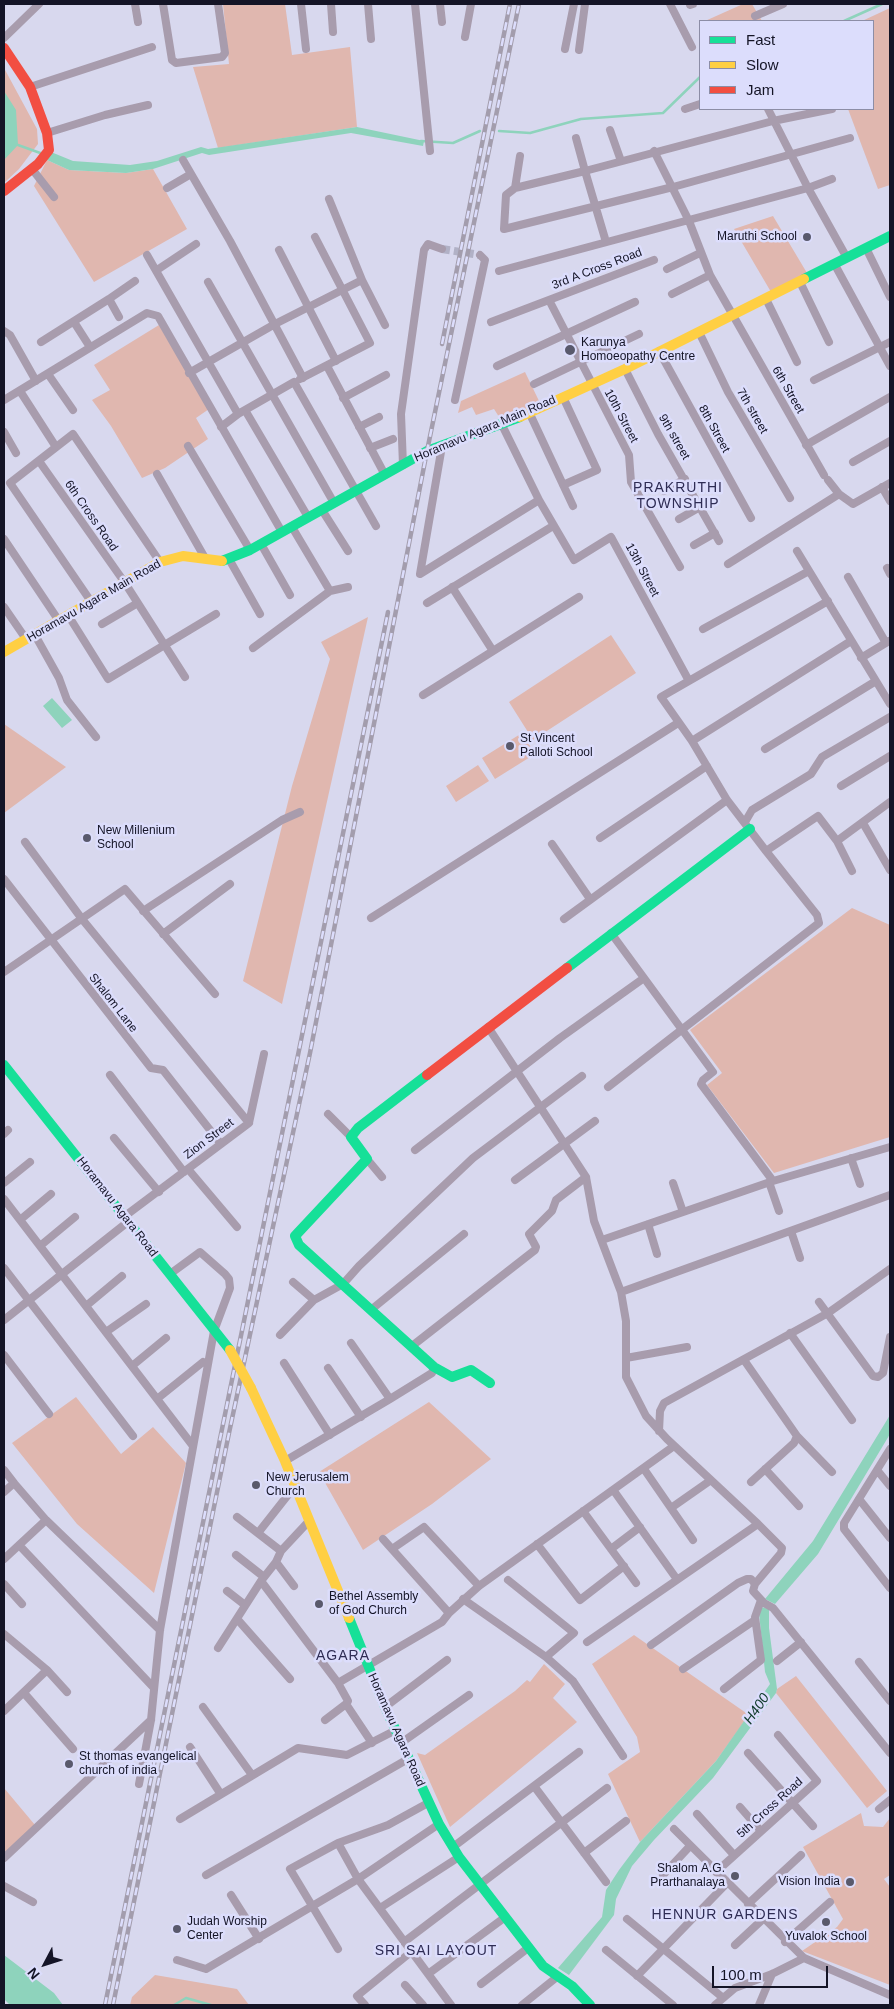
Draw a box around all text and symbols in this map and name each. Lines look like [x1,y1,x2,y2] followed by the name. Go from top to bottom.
[699,20,874,110] legend
[746,31,775,48] text: Fast
[746,56,779,73] text: Slow
[746,81,774,98] text: Jam
[717,230,797,244] place label: Maruthi School
[801,231,813,243] marker: Maruthi School
[550,245,644,293] street label: 3rd A Cross Road
[581,336,695,364] place label: Karunya Homoeopathy Centre
[563,343,577,357] marker: Karunya Homoeopathy Centre
[769,364,807,416] street label: 6th Street
[733,386,771,436] street label: 7th street
[601,387,641,445] street label: 10th Street
[412,393,558,465] street label: Horamavu Agara Main Road
[695,403,733,455] street label: 8th Street
[655,412,693,462] street label: 9th street
[61,478,121,554] street label: 6th Cross Road
[632,480,724,512] district label: PRAKRUTHI TOWNSHIP
[622,541,662,599] street label: 13th Street
[25,557,163,645] street label: Horamavu Agara Main Road
[520,732,593,760] place label: St Vincent Palloti School
[504,740,516,752] marker: St Vincent Palloti School
[97,824,175,852] place label: New Millenium School
[81,832,93,844] marker: New Millenium School
[86,971,140,1035] street label: Shalom Lane
[181,1116,237,1162] street label: Zion Street
[74,1154,160,1260] street label: Horamavu Agara Road
[266,1471,349,1499] place label: New Jerusalem Church
[250,1479,262,1491] marker: New Jerusalem Church
[329,1590,418,1618] place label: Bethel Assembly of God Church
[313,1598,325,1610] marker: Bethel Assembly of God Church
[315,1648,371,1664] district label: AGARA
[364,1671,428,1789] street label: Horamavu Agara Road
[741,1690,773,1728] water label: H400
[79,1750,196,1778] place label: St thomas evangelical church of india
[63,1758,75,1770] marker: St thomas evangelical church of india
[734,1775,806,1841] street label: 5th Cross Road
[650,1862,725,1890] place label: Shalom A.G. Prarthanalaya
[729,1870,741,1882] marker: Shalom A.G. Prarthanalaya
[778,1875,840,1889] place label: Vision India
[844,1876,856,1888] marker: Vision India
[650,1907,800,1923] district label: HENNUR GARDENS
[187,1915,267,1943] place label: Judah Worship Center
[820,1916,832,1928] marker: Yuvalok School
[171,1923,183,1935] marker: Judah Worship Center
[785,1930,867,1944] place label: Yuvalok School
[20,1939,70,1989] north arrow
[373,1943,499,1959] district label: SRI SAI LAYOUT
[714,1956,830,1988] scale bar
[24,1965,43,1983] text: N
[720,1966,762,1983] text: 100 m

